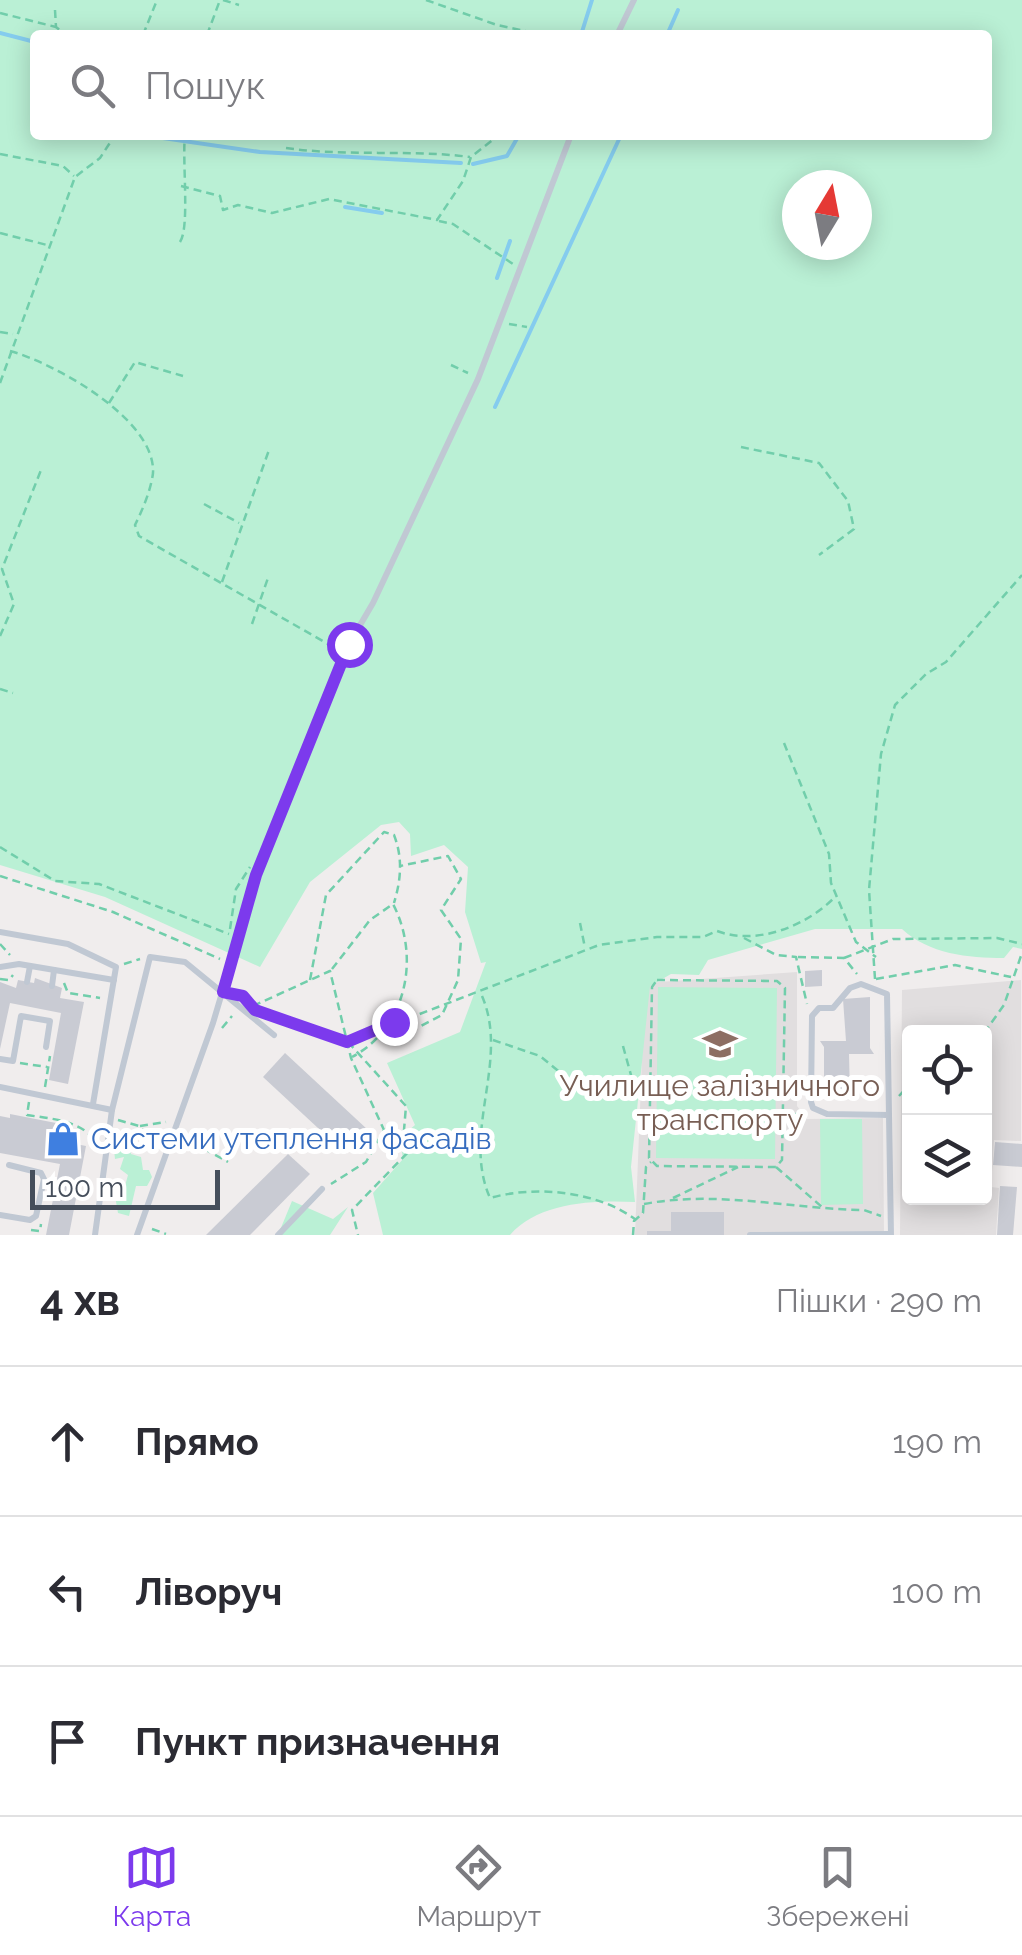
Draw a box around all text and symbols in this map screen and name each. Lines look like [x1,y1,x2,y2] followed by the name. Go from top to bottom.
[30,30,992,140] search box
[65,58,120,113] icon: search
[145,63,265,108] text: Пошук
[782,170,872,260] north arrow
[327,622,373,668] route start
[372,1000,418,1046] route end
[701,1025,739,1063] school or university icon: Училище залізничного транспорту
[902,1025,992,1205] map controls
[902,1025,992,1115] button: locate
[560,1068,880,1137] place label: Училище залізничного транспорту
[902,1115,992,1205] button: layers
[44,1120,82,1158] shop icon: Системи утеплення фасадів
[91,1121,492,1156] place label: Системи утеплення фасадів
[30,1165,220,1210] scale bar
[45,1171,124,1204] text: 100 m
[40,1276,120,1325] text: 4 хв
[776,1282,982,1319] text: Пішки · 290 m
[40,1414,95,1469] icon: ahead
[135,1419,259,1464] text: Прямо
[892,1423,982,1460] text: 190 m
[40,1564,95,1619] icon: left
[135,1569,282,1614] text: Ліворуч
[892,1573,982,1610] text: 100 m
[40,1714,95,1769] icon: arrive
[135,1719,500,1764] text: Пункт призначення
[113,1840,191,1933] tab: Карта
[416,1840,541,1933] tab: Маршрут
[766,1840,909,1933] tab: Збережені

